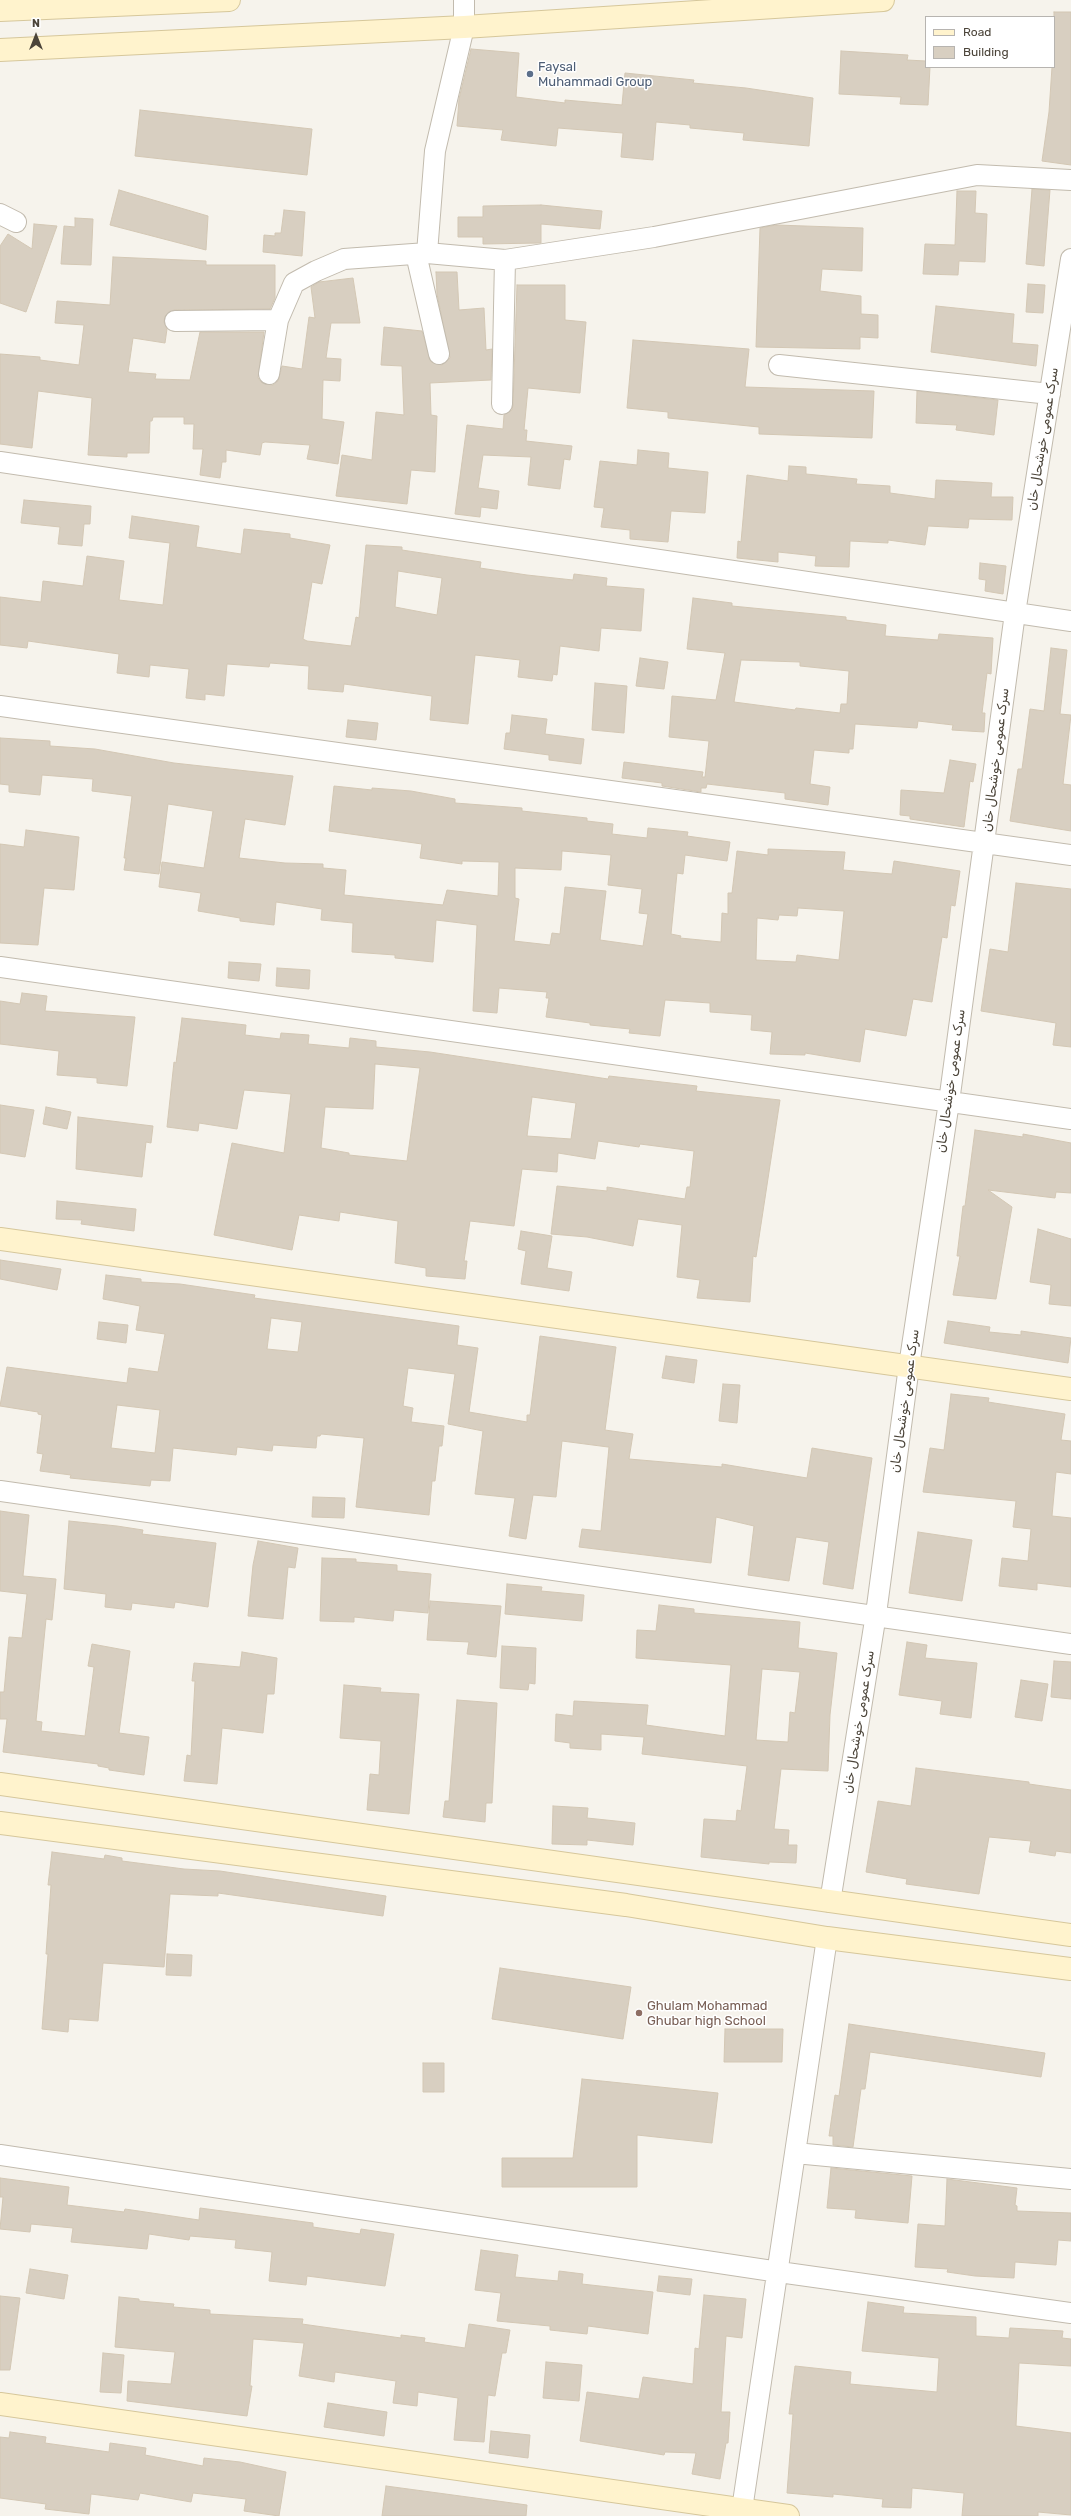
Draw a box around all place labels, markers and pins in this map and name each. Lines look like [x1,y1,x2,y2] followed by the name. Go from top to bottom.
[538,59,652,90] place label: Faysal Muhammadi Group
[525,69,535,79] marker: Faysal Muhammadi Group
[647,1998,768,2029] place label: Ghulam Mohammad Ghubar high School
[634,2008,644,2018] marker: Ghulam Mohammad Ghubar high School

